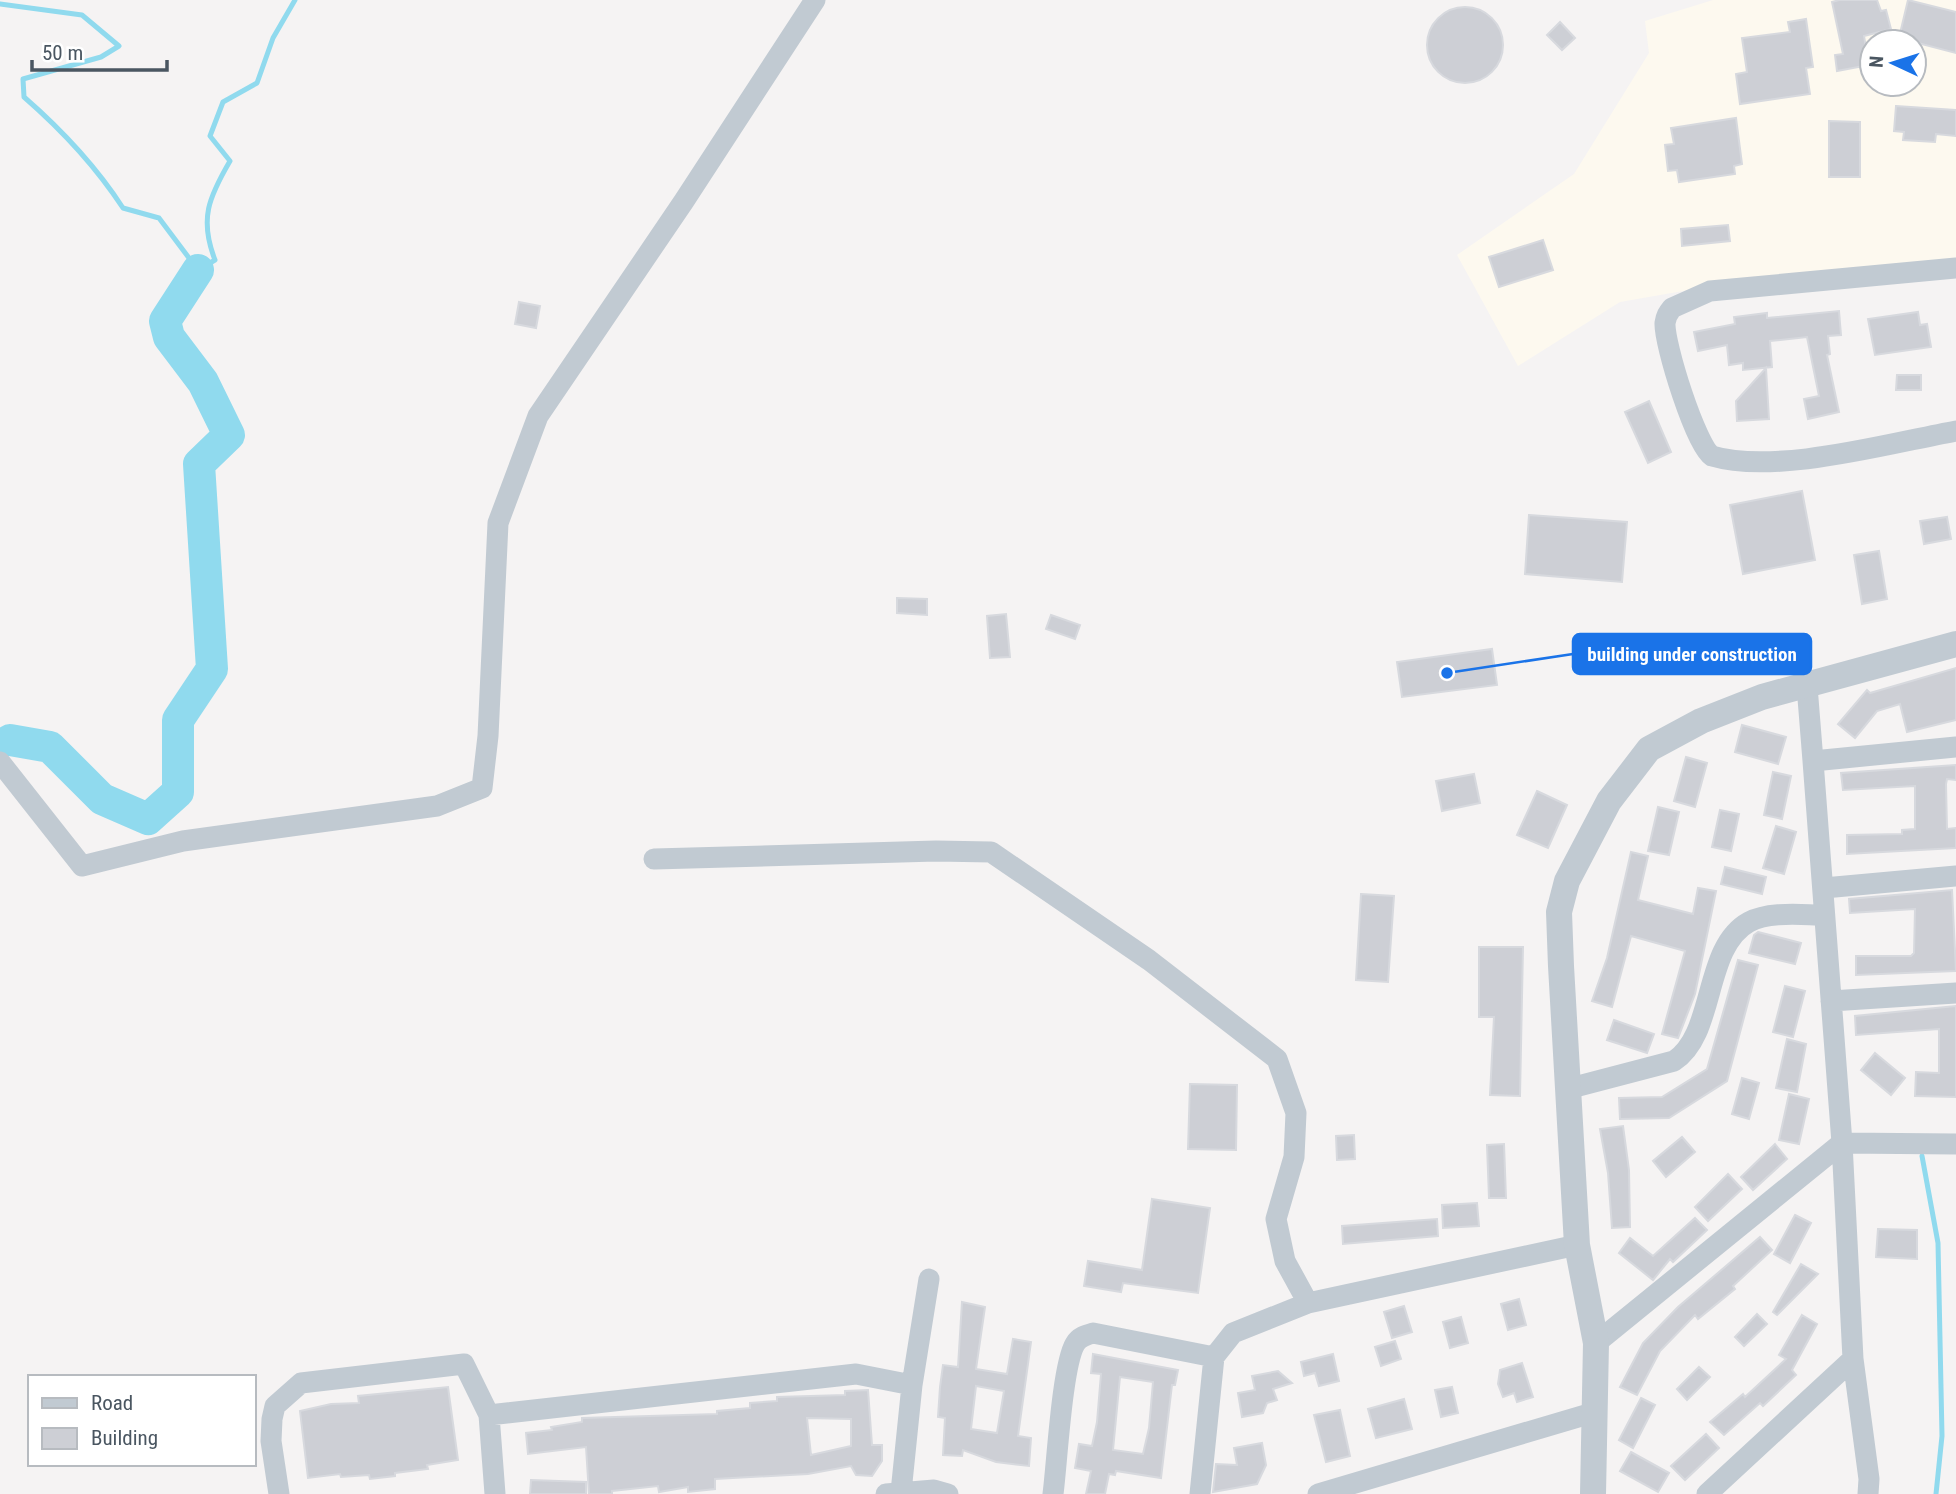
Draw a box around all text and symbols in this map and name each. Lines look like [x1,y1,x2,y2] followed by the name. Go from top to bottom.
[32,28,166,72] scale bar
[1858,28,1928,98] north arrow
[42,41,83,65] text: 50 m
[1865,55,1888,68] text: N
[1573,634,1811,674] callout: building under construction
[1587,643,1797,666] text: building under construction
[28,1375,256,1466] legend
[91,1391,133,1415] text: Road
[91,1426,158,1450] text: Building

